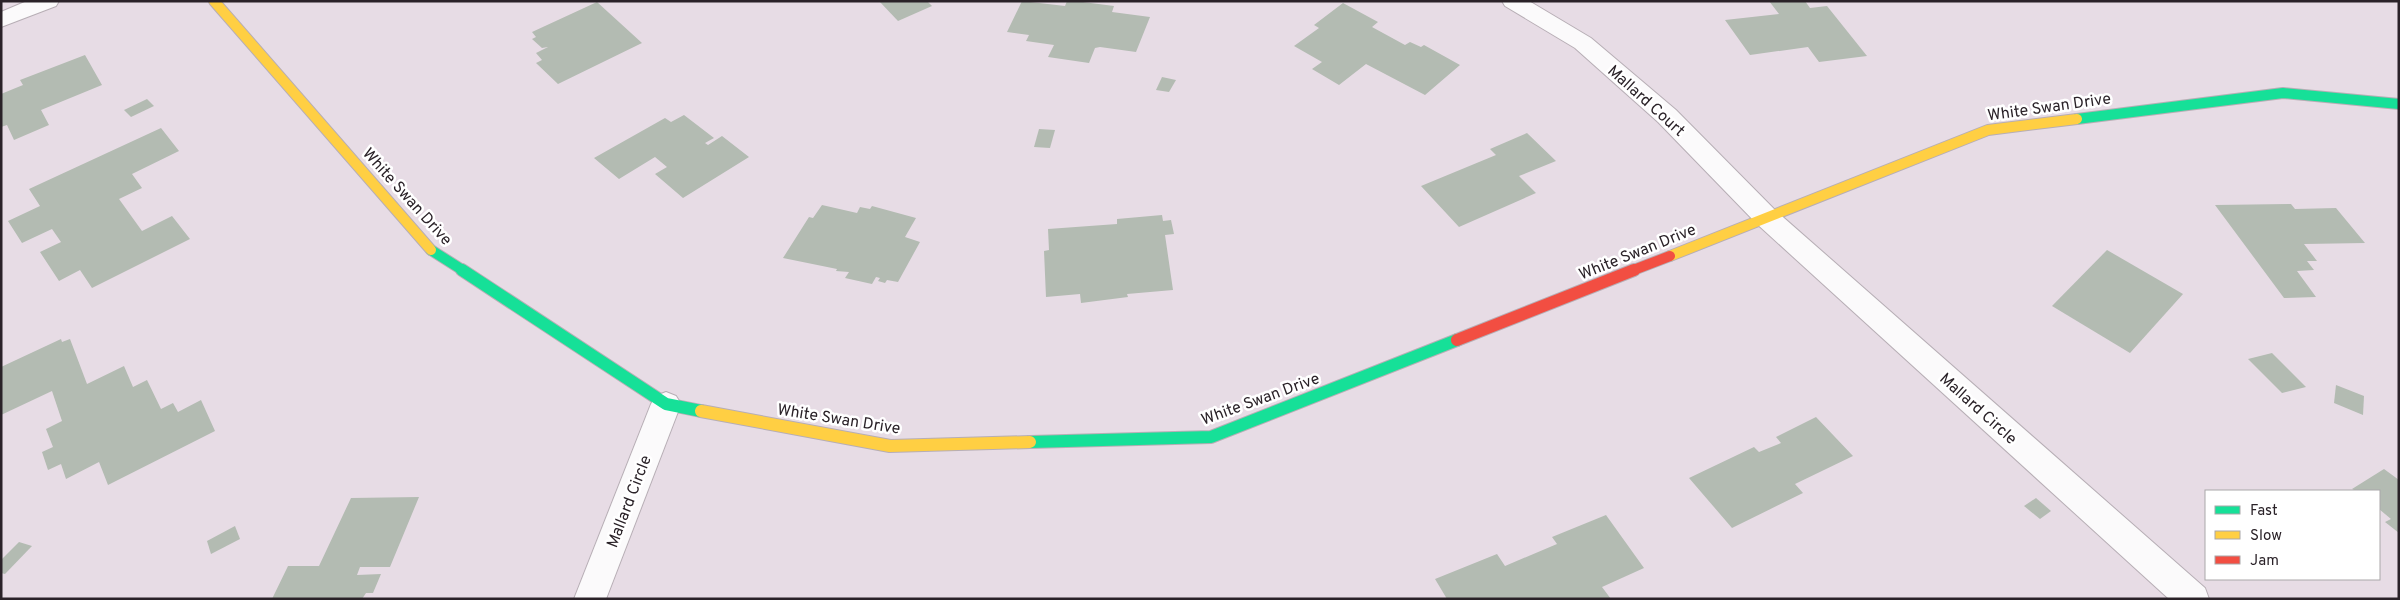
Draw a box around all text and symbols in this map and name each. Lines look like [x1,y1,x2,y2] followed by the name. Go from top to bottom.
[1603,61,1689,141] street label: Mallard Court
[1986,89,2112,127] street label: White Swan Drive
[357,144,456,250] street label: White Swan Drive
[1576,220,1699,285] street label: White Swan Drive
[1199,369,1323,431] street label: White Swan Drive
[1935,369,2021,450] street label: Mallard Circle
[776,400,902,440] street label: White Swan Drive
[603,453,657,551] street label: Mallard Circle
[2205,490,2380,580] legend
[2250,502,2278,521] text: Fast
[2250,527,2282,546] text: Slow
[2250,552,2279,571] text: Jam

